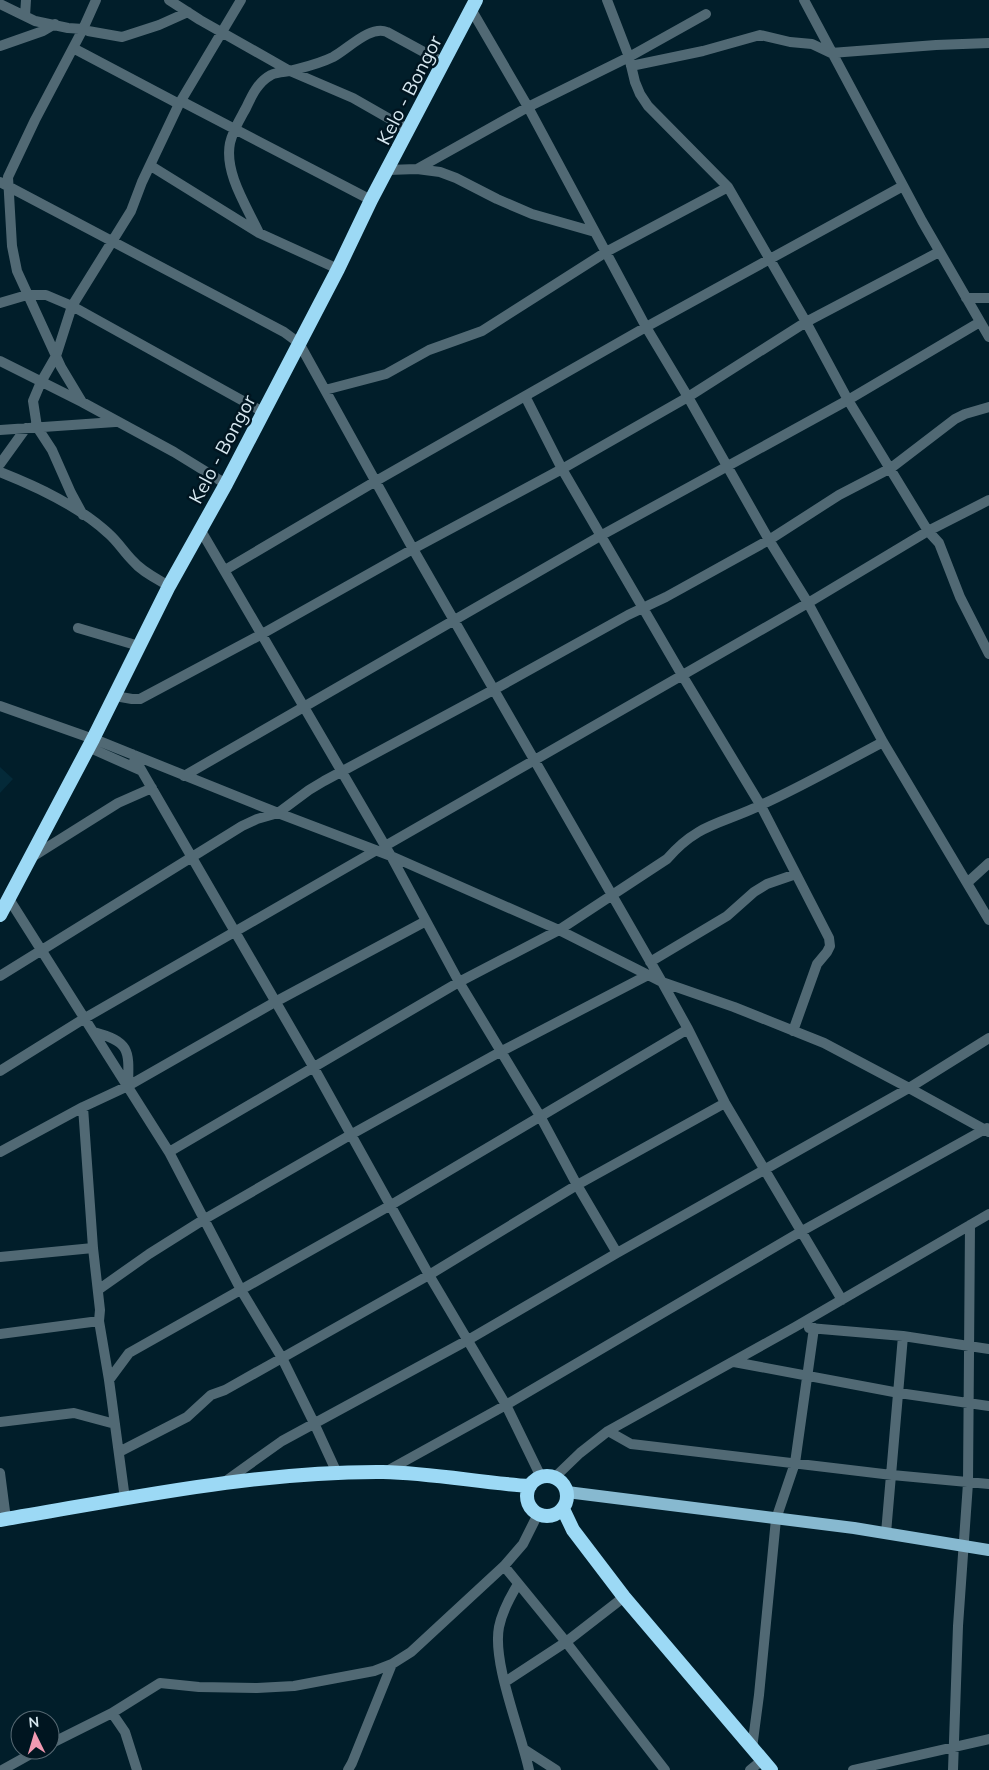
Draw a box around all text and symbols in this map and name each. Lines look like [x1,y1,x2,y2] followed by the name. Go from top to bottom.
[371,31,447,149] street label: Kelo - Bongor
[183,390,261,507] street label: Kelo - Bongor
[10,1710,60,1760] north arrow
[28,1713,40,1731] text: N

